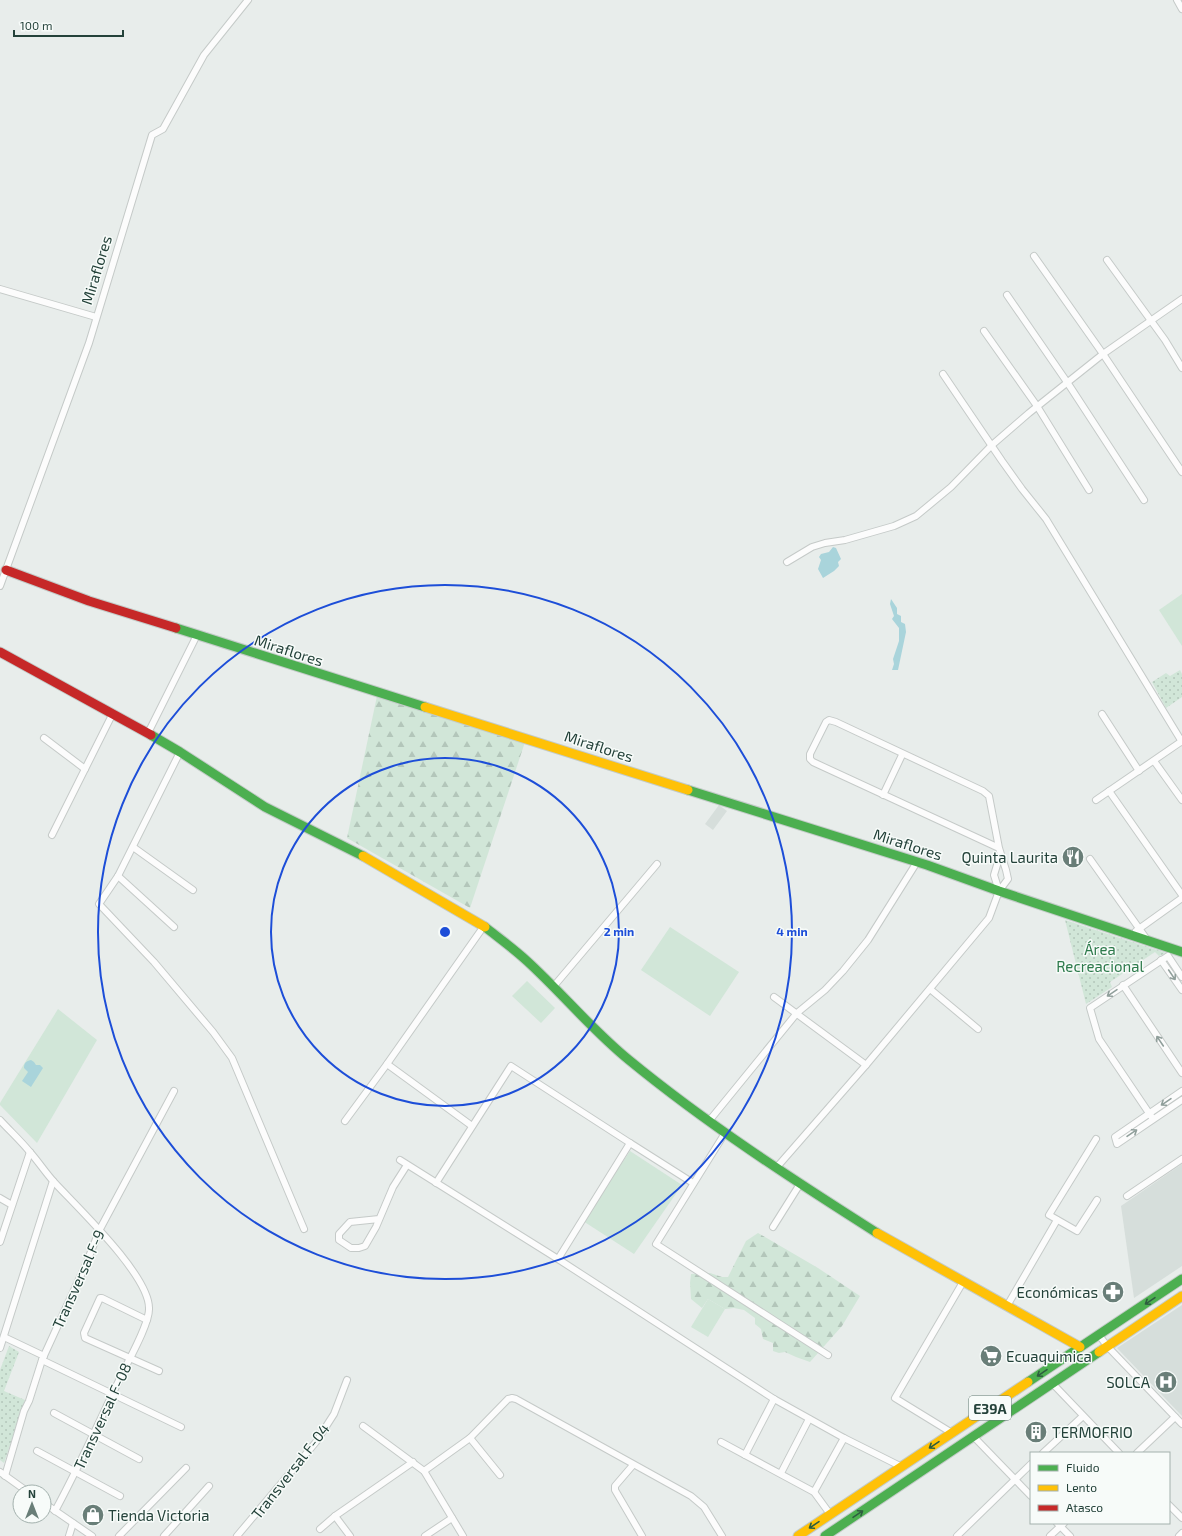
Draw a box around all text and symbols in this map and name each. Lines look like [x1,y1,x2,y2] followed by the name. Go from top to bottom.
[14,12,123,38] scale bar
[20,18,52,32] text: 100 m
[77,233,115,307] street label: Miraflores
[252,630,326,670] street label: Miraflores
[562,726,636,766] street label: Miraflores
[871,824,945,864] street label: Miraflores
[1060,844,1086,870] restaurant icon: Quinta Laurita
[962,848,1058,867] place label: Quinta Laurita
[604,924,634,938] text: 2 min
[776,924,808,938] text: 4 min
[438,925,452,939] centre of rings
[1056,940,1144,975] park label: Área Recreacional
[1168,969,1176,980] one-way arrow
[1107,989,1118,997] one-way arrow
[1156,1036,1164,1047] one-way arrow
[1160,1098,1171,1106] one-way arrow
[1126,1129,1137,1137] one-way arrow
[48,1227,108,1331] street label: Transversal F-9
[1100,1279,1126,1305] pharmacy icon: Económicas
[1017,1283,1098,1301] place label: Económicas
[1144,1297,1155,1305] one-way arrow
[978,1343,1004,1369] supermarket icon: Ecuaquimica
[1006,1347,1092,1365] place label: Ecuaquimica
[69,1360,135,1472] street label: Transversal F-08
[1036,1369,1047,1377] one-way arrow
[1153,1369,1179,1395] hospital icon: SOLCA
[1106,1373,1151,1391] place label: SOLCA
[969,1396,1011,1420] road number: E39A
[1023,1419,1049,1445] building icon: TERMOFRIO
[247,1420,333,1522] street label: Transversal F-04
[1052,1423,1133,1441] place label: TERMOFRIO
[928,1441,939,1450] one-way arrow
[1030,1452,1170,1524] legend
[1066,1460,1100,1474] text: Fluido
[1066,1480,1097,1494] text: Lento
[12,1484,52,1524] north arrow
[28,1487,36,1500] text: N
[1066,1500,1103,1514] text: Atasco
[80,1502,106,1528] shop icon: Tienda Victoria
[108,1506,209,1524] place label: Tienda Victoria
[852,1510,863,1518] one-way arrow
[809,1521,820,1529] one-way arrow

